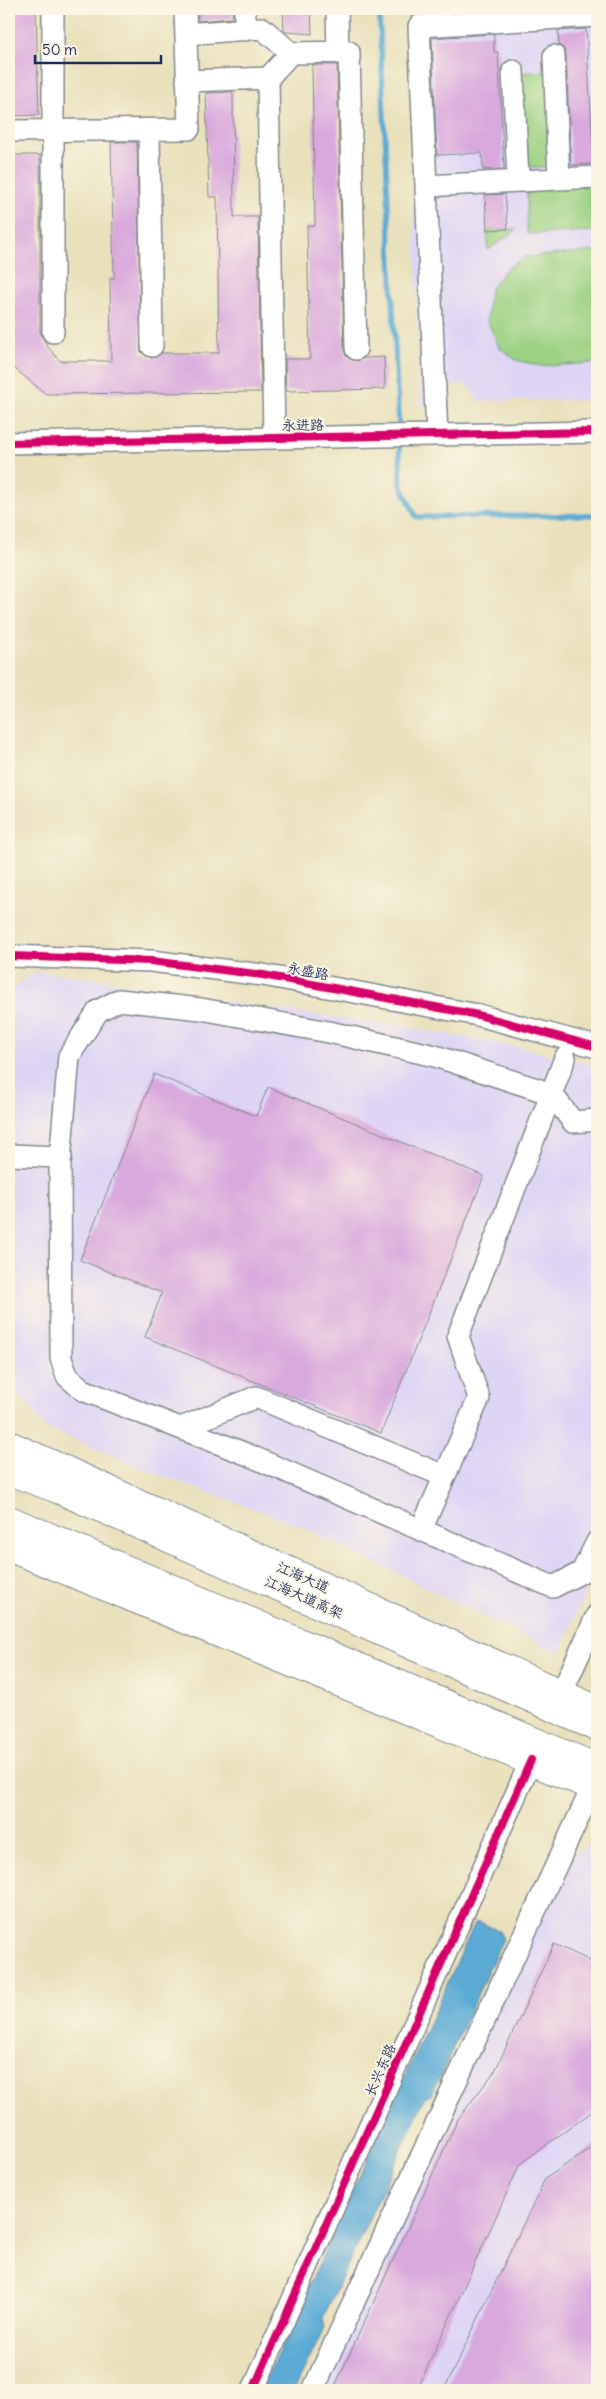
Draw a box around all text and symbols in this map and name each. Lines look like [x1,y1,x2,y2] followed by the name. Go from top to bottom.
[35,32,161,64] scale bar
[42,40,77,59] text: 50 m
[282,416,324,434] street label: 永进路
[286,958,330,984] street label: 永盛路
[274,1557,332,1597] street label: 江海大道
[262,1572,346,1622] street label: 江海大道高架
[360,2041,400,2099] street label: 长兴东路

